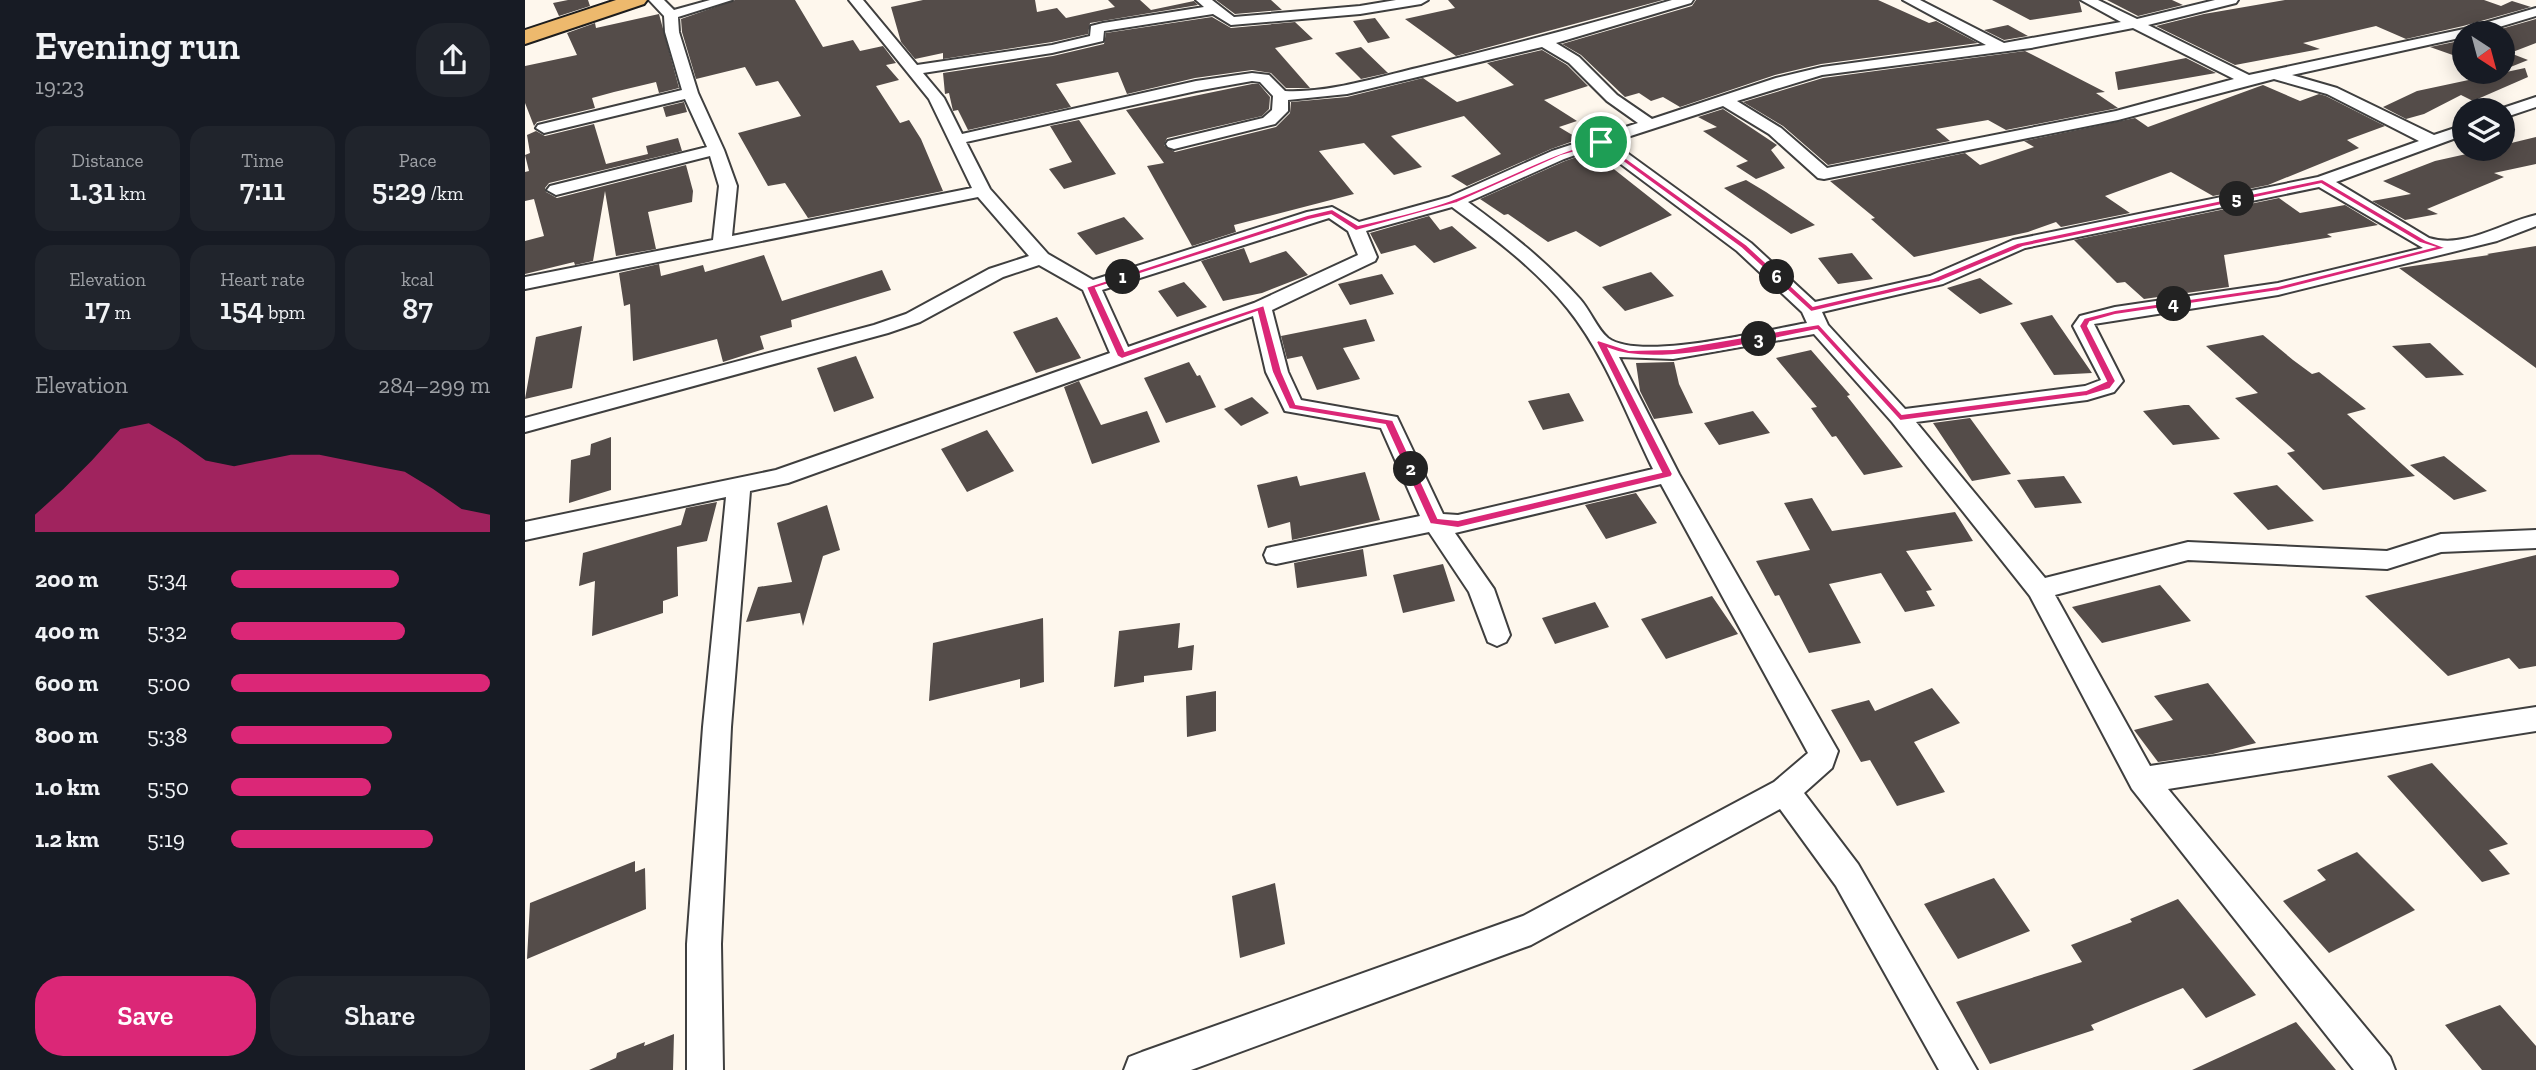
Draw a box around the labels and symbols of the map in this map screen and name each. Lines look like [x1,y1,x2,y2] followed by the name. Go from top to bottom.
[2452,21,2515,84] north arrow
[1571,112,1631,172] pin
[2219,182,2255,216] pin: 5
[1105,260,1141,294] pin: 1
[1759,260,1795,294] pin: 6
[2157,286,2191,322] pin: 4
[1741,322,1777,356] pin: 3
[1393,452,1428,486] pin: 2

